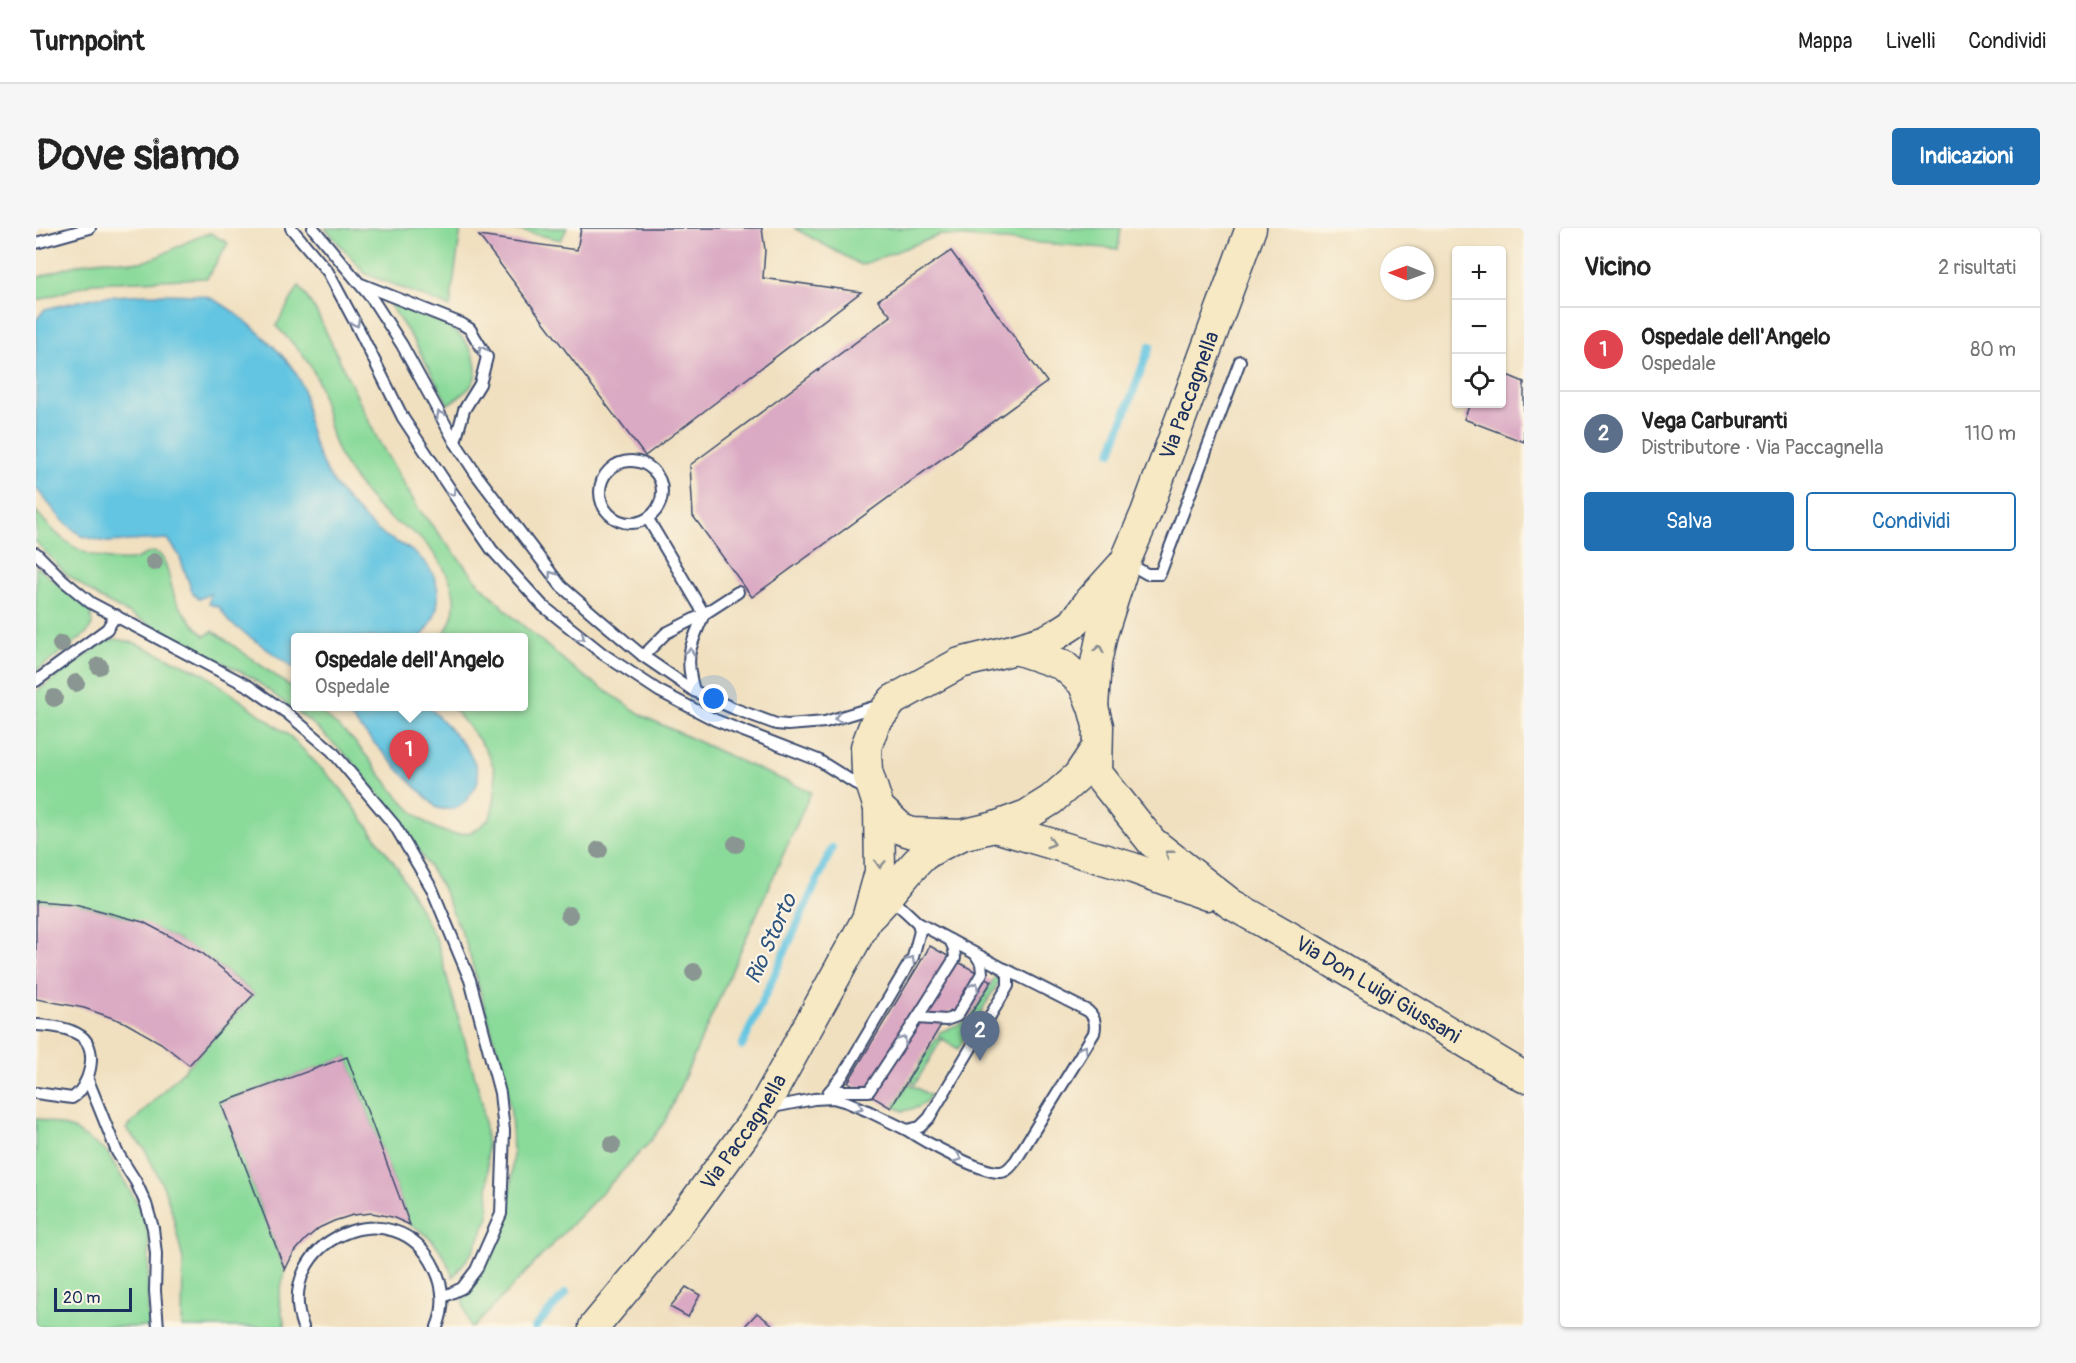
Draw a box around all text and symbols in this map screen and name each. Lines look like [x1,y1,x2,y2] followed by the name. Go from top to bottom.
[30,24,144,59] text: Turnpoint
[1798,28,1852,55] text: Mappa
[1885,28,1935,55] text: Livelli
[1968,28,2046,55] text: Condividi
[1892,128,2040,185] button: Indicazioni
[36,130,239,182] text: Dove siamo
[1380,246,1434,300] north arrow
[1452,246,1506,408] map controls
[1452,246,1506,300] button: +
[1584,251,1651,283] text: Vicino
[1938,255,2016,280] text: 2 risultati
[1452,300,1506,354] button: −
[349,317,360,328] one-way arrow
[1641,323,1830,351] text: Ospedale dell'Angelo
[1153,327,1225,463] street label: Via Paccagnella
[1600,337,1607,362] text: 1
[1970,337,2016,362] text: 80 m
[478,346,489,356] one-way arrow
[1641,351,1716,376] text: Ospedale
[1452,354,1506,408] button: locate
[1641,407,1787,435] text: Vega Carburanti
[436,411,447,422] one-way arrow
[1598,421,1609,446] text: 2
[1965,421,2016,446] text: 110 m
[1641,435,1884,460] text: Distributore · Via Paccagnella
[445,486,456,497] one-way arrow
[1584,492,1794,551] button: Salva
[1806,492,2016,551] button: Condividi
[549,570,560,581] one-way arrow
[575,629,586,640] one-way arrow
[291,633,528,711] popup
[1092,644,1105,654] one-way arrow
[315,646,504,674] text: Ospedale dell'Angelo
[683,647,696,657] one-way arrow
[315,674,390,699] text: Ospedale
[699,684,728,713] your location
[833,711,843,724] one-way arrow
[390,730,428,780] pin: 1
[1045,836,1056,848] one-way arrow
[1164,851,1175,862] one-way arrow
[874,860,887,869] one-way arrow
[739,888,804,988] water label: Rio Storto
[1291,930,1466,1050] street label: Via Don Luigi Giussani
[904,956,915,966] one-way arrow
[967,982,979,992] one-way arrow
[960,1012,1000,1061] pin: 2
[896,1036,907,1047] one-way arrow
[1076,1045,1088,1055] one-way arrow
[694,1069,793,1195] street label: Via Paccagnella
[853,1100,864,1112] one-way arrow
[952,1151,963,1163] one-way arrow
[54,1285,132,1312] scale bar
[63,1288,101,1308] text: 20 m

